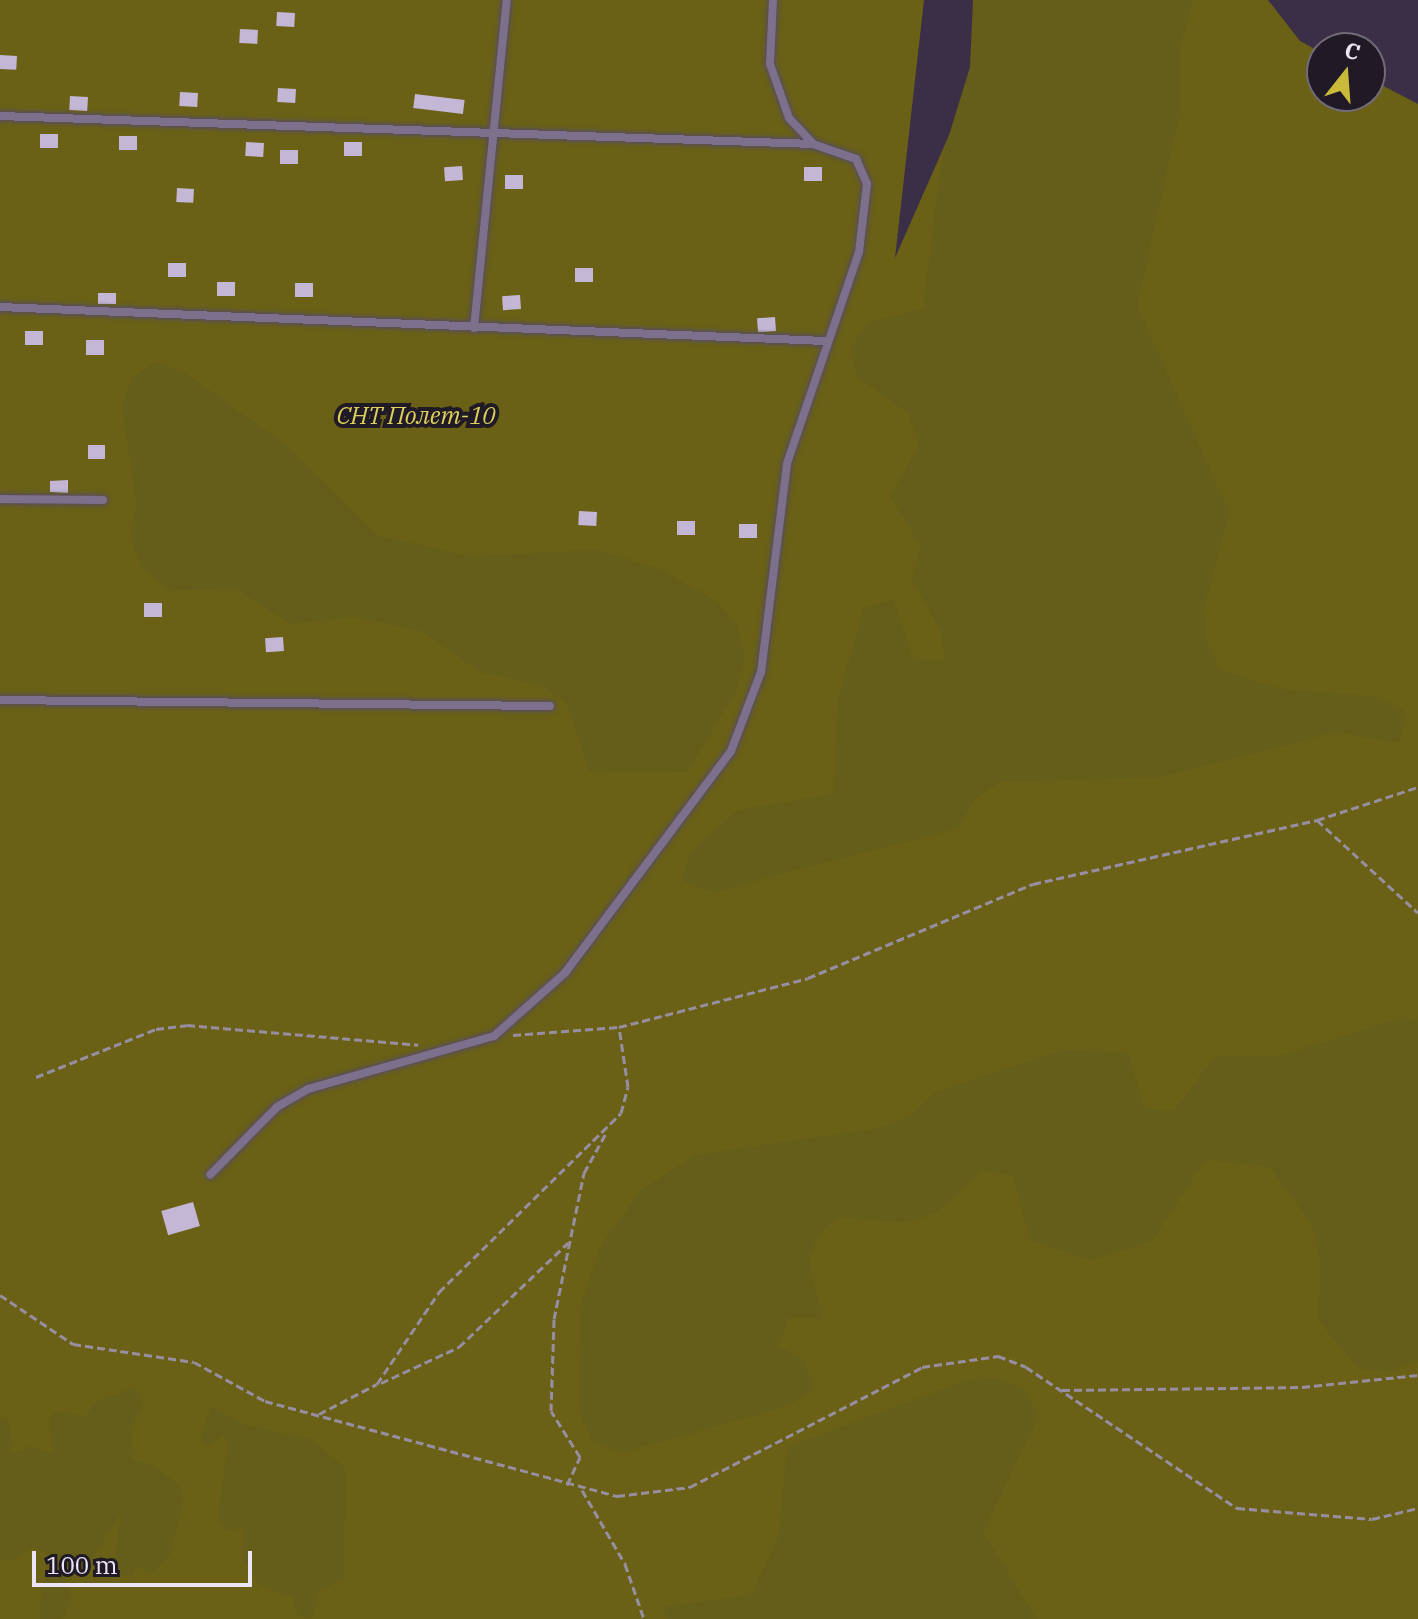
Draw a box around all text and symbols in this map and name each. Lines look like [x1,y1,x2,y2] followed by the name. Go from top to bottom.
[1306,32,1386,112] north arrow
[1341,34,1364,66] text: С
[336,402,496,430] park label: СНТ Полет-10
[36,1535,256,1585] scale bar
[46,1549,118,1581] text: 100 m

